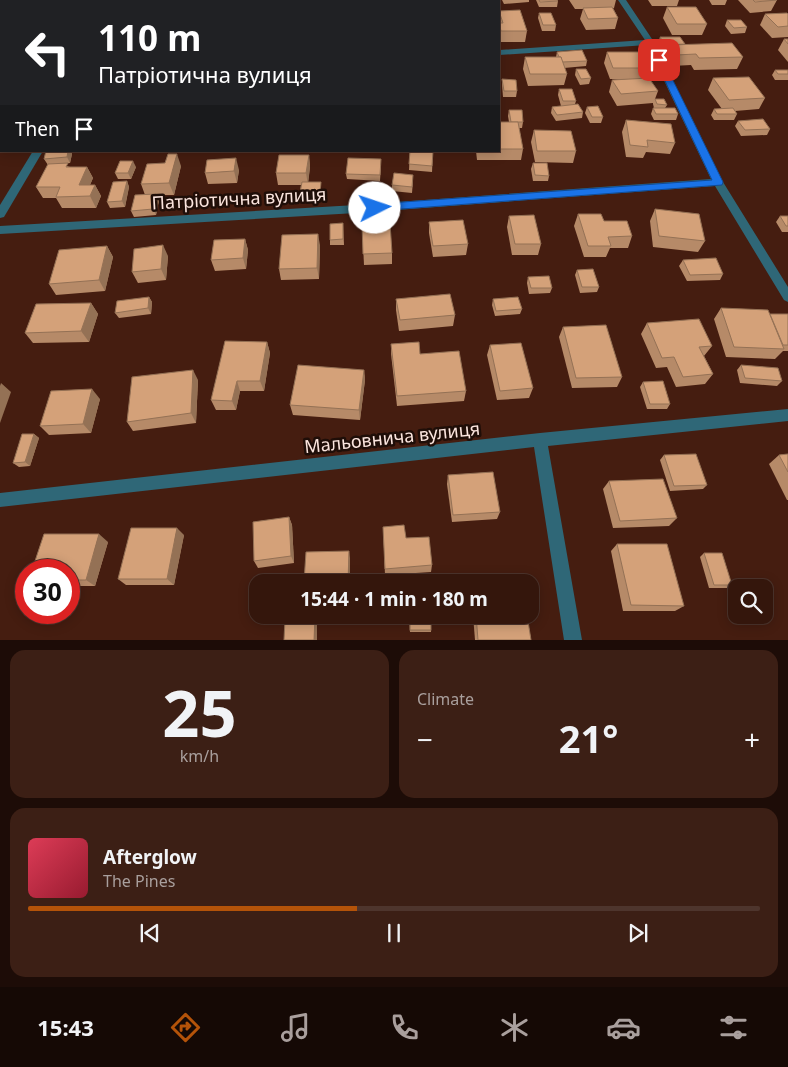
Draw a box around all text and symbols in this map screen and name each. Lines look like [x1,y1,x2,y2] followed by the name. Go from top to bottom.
[98,14,201,61] text: 110 m
[15,20,80,85] icon: left
[638,39,680,81] pin
[645,46,673,74] icon: arrive
[98,59,312,89] text: Патріотична вулиця
[70,115,98,143] icon: arrive
[15,116,60,142] text: Then
[151,181,327,215] street label: Патріотична вулиця
[348,181,400,233] position arrow
[303,416,481,458] street label: Мальовнича вулиця
[15,559,80,624] speed limit sign: 30
[728,579,773,624] map controls
[728,579,773,624] button: search
[300,586,488,612] text: 15:44 · 1 min · 180 m
[162,668,237,756] text: 25
[417,688,474,710] text: Climate
[559,712,618,764] text: 21°
[417,720,433,758] text: −
[744,720,760,758] text: +
[180,745,219,767] text: km/h
[103,844,197,870] text: Afterglow
[103,870,175,892] text: The Pines
[136,919,164,947] icon: previous
[380,919,408,947] icon: pause
[624,919,652,947] icon: next
[168,1010,203,1045] icon: directions
[278,1010,313,1045] icon: music
[387,1010,422,1045] icon: phone
[497,1010,532,1045] icon: climate
[606,1010,641,1045] icon: car
[716,1010,751,1045] icon: filters
[37,1012,94,1042] text: 15:43

